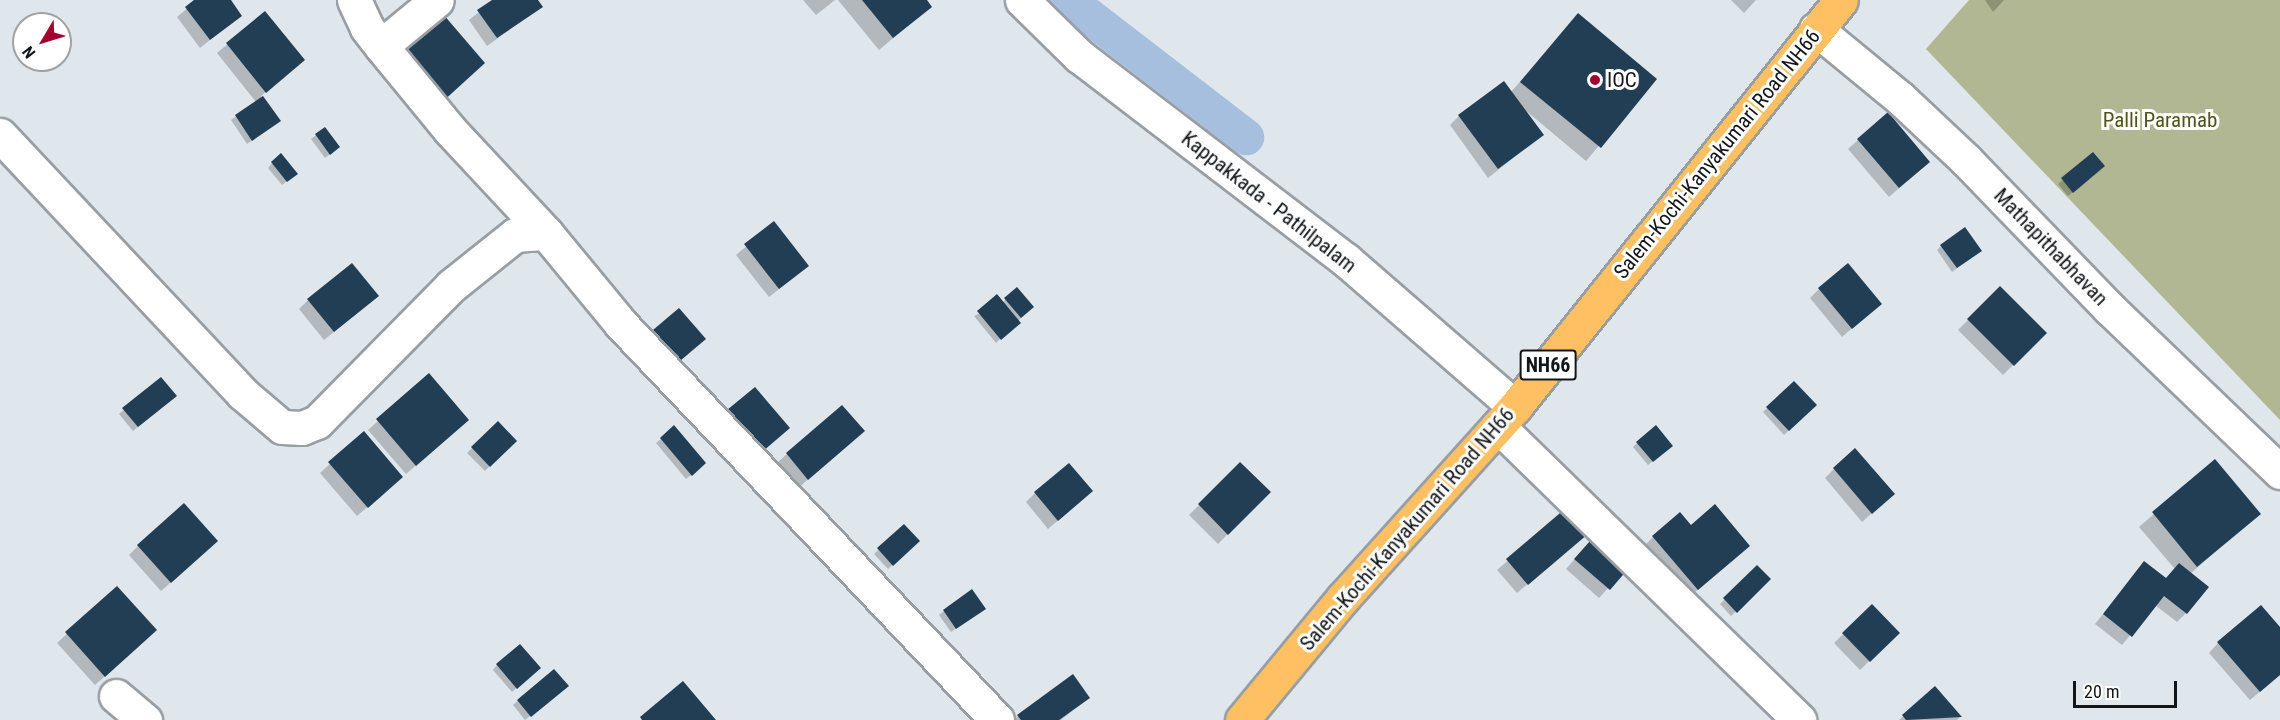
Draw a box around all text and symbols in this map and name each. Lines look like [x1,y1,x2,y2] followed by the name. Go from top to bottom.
[12,12,72,72] north arrow
[1608,24,1826,284] street label: Salem-Kochi-Kanyakumari Road NH66
[19,42,40,62] text: N
[1607,67,1637,93] place label: IOC
[1588,73,1602,87] marker: IOC
[2103,107,2217,133] park label: Palli Paramab
[1176,126,1362,278] street label: Kappakkada - Pathilpalam
[1989,183,2113,311] street label: Mathapithabhavan
[1520,348,1576,382] road number: NH66
[1295,402,1519,656] street label: Salem-Kochi-Kanyakumari Road NH66
[2076,669,2180,707] scale bar
[2084,681,2119,702] text: 20 m

